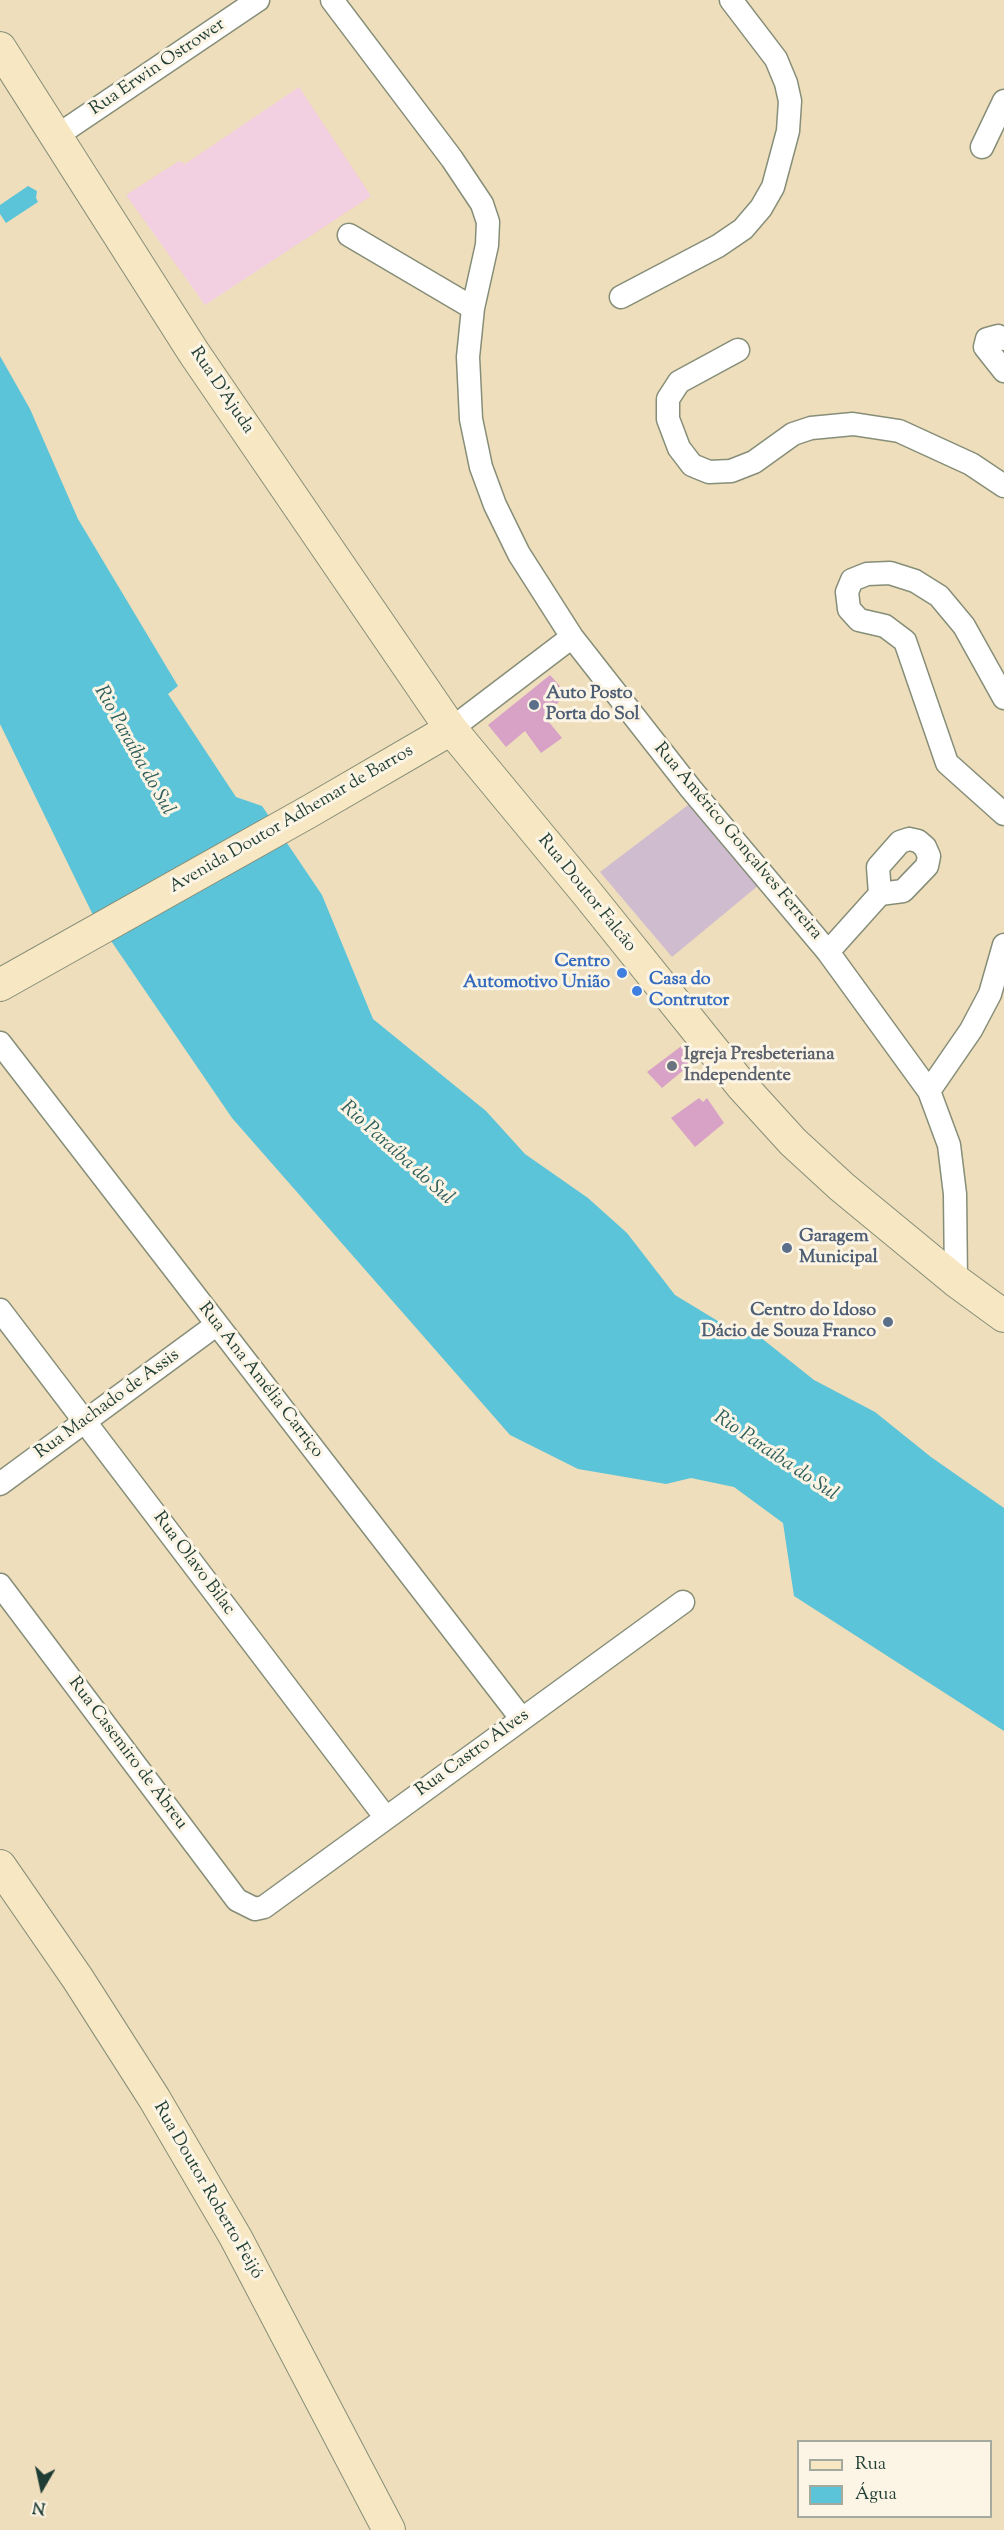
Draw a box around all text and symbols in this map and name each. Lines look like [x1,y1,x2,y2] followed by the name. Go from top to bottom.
[86,15,230,121] street label: Rua Erwin Ostrower
[184,343,258,439] street label: Rua D'Ajuda
[87,682,179,820] water label: Rio Paraíba do Sul
[546,684,639,726] place label: Auto Posto Porta do Sol
[527,698,541,712] marker: Auto Posto Porta do Sol
[648,739,826,945] street label: Rua Américo Gonçalves Ferreira
[166,741,418,899] street label: Avenida Doutor Adhemar de Barros
[532,831,640,957] street label: Rua Doutor Falcão
[463,952,610,994] place label: Centro Automotivo União
[615,966,629,980] marker: Centro Automotivo União
[649,970,729,1012] place label: Casa do Contrutor
[630,984,644,998] marker: Casa do Contrutor
[684,1045,835,1088] place label: Igreja Presbeteriana Independente
[665,1059,679,1073] marker: Igreja Presbeteriana Independente
[334,1097,458,1211] water label: Rio Paraíba do Sul
[799,1227,878,1270] place label: Garagem Municipal
[780,1241,794,1255] marker: Garagem Municipal
[193,1299,327,1463] street label: Rua Ana Amélia Carriço
[702,1301,876,1344] place label: Centro do Idoso Dácio de Souza Franco
[881,1315,895,1329] marker: Centro do Idoso Dácio de Souza Franco
[32,1345,184,1465] street label: Rua Machado de Assis
[708,1407,842,1507] water label: Rio Paraíba do Sul
[147,1508,239,1620] street label: Rua Olavo Bilac
[63,1674,191,1834] street label: Rua Casemiro de Abreu
[412,1706,534,1802] street label: Rua Castro Alves
[147,2099,267,2283] street label: Rua Doutor Roberto Feijó
[797,2440,992,2518] legend
[855,2452,886,2478] text: Rua
[12,2458,72,2518] north arrow
[855,2482,897,2508] text: Água
[31,2494,47,2519] text: N

